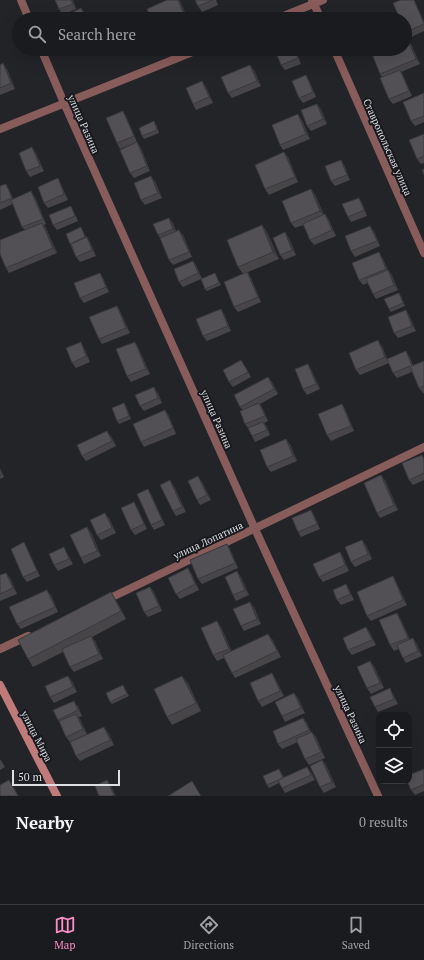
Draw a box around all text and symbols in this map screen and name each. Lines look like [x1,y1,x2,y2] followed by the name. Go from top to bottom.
[12,12,412,56] search box
[26,23,48,45] icon: search
[58,24,136,44] text: Search here
[64,92,102,156] street label: улица Разина
[360,97,415,198] street label: Ставропольская улица
[197,387,235,451] street label: улица Разина
[170,519,245,563] street label: улица Лопатина
[331,682,370,746] street label: улица Разина
[18,708,55,764] street label: улица Мира
[376,712,412,784] map controls
[376,712,412,748] button: locate
[376,748,412,784] button: layers
[12,768,120,787] scale bar
[18,770,42,784] text: 50 m
[16,811,74,834] text: Nearby
[359,813,408,831] text: 0 results
[54,914,76,952] tab: Map
[183,914,234,952] tab: Directions
[342,914,370,952] tab: Saved

